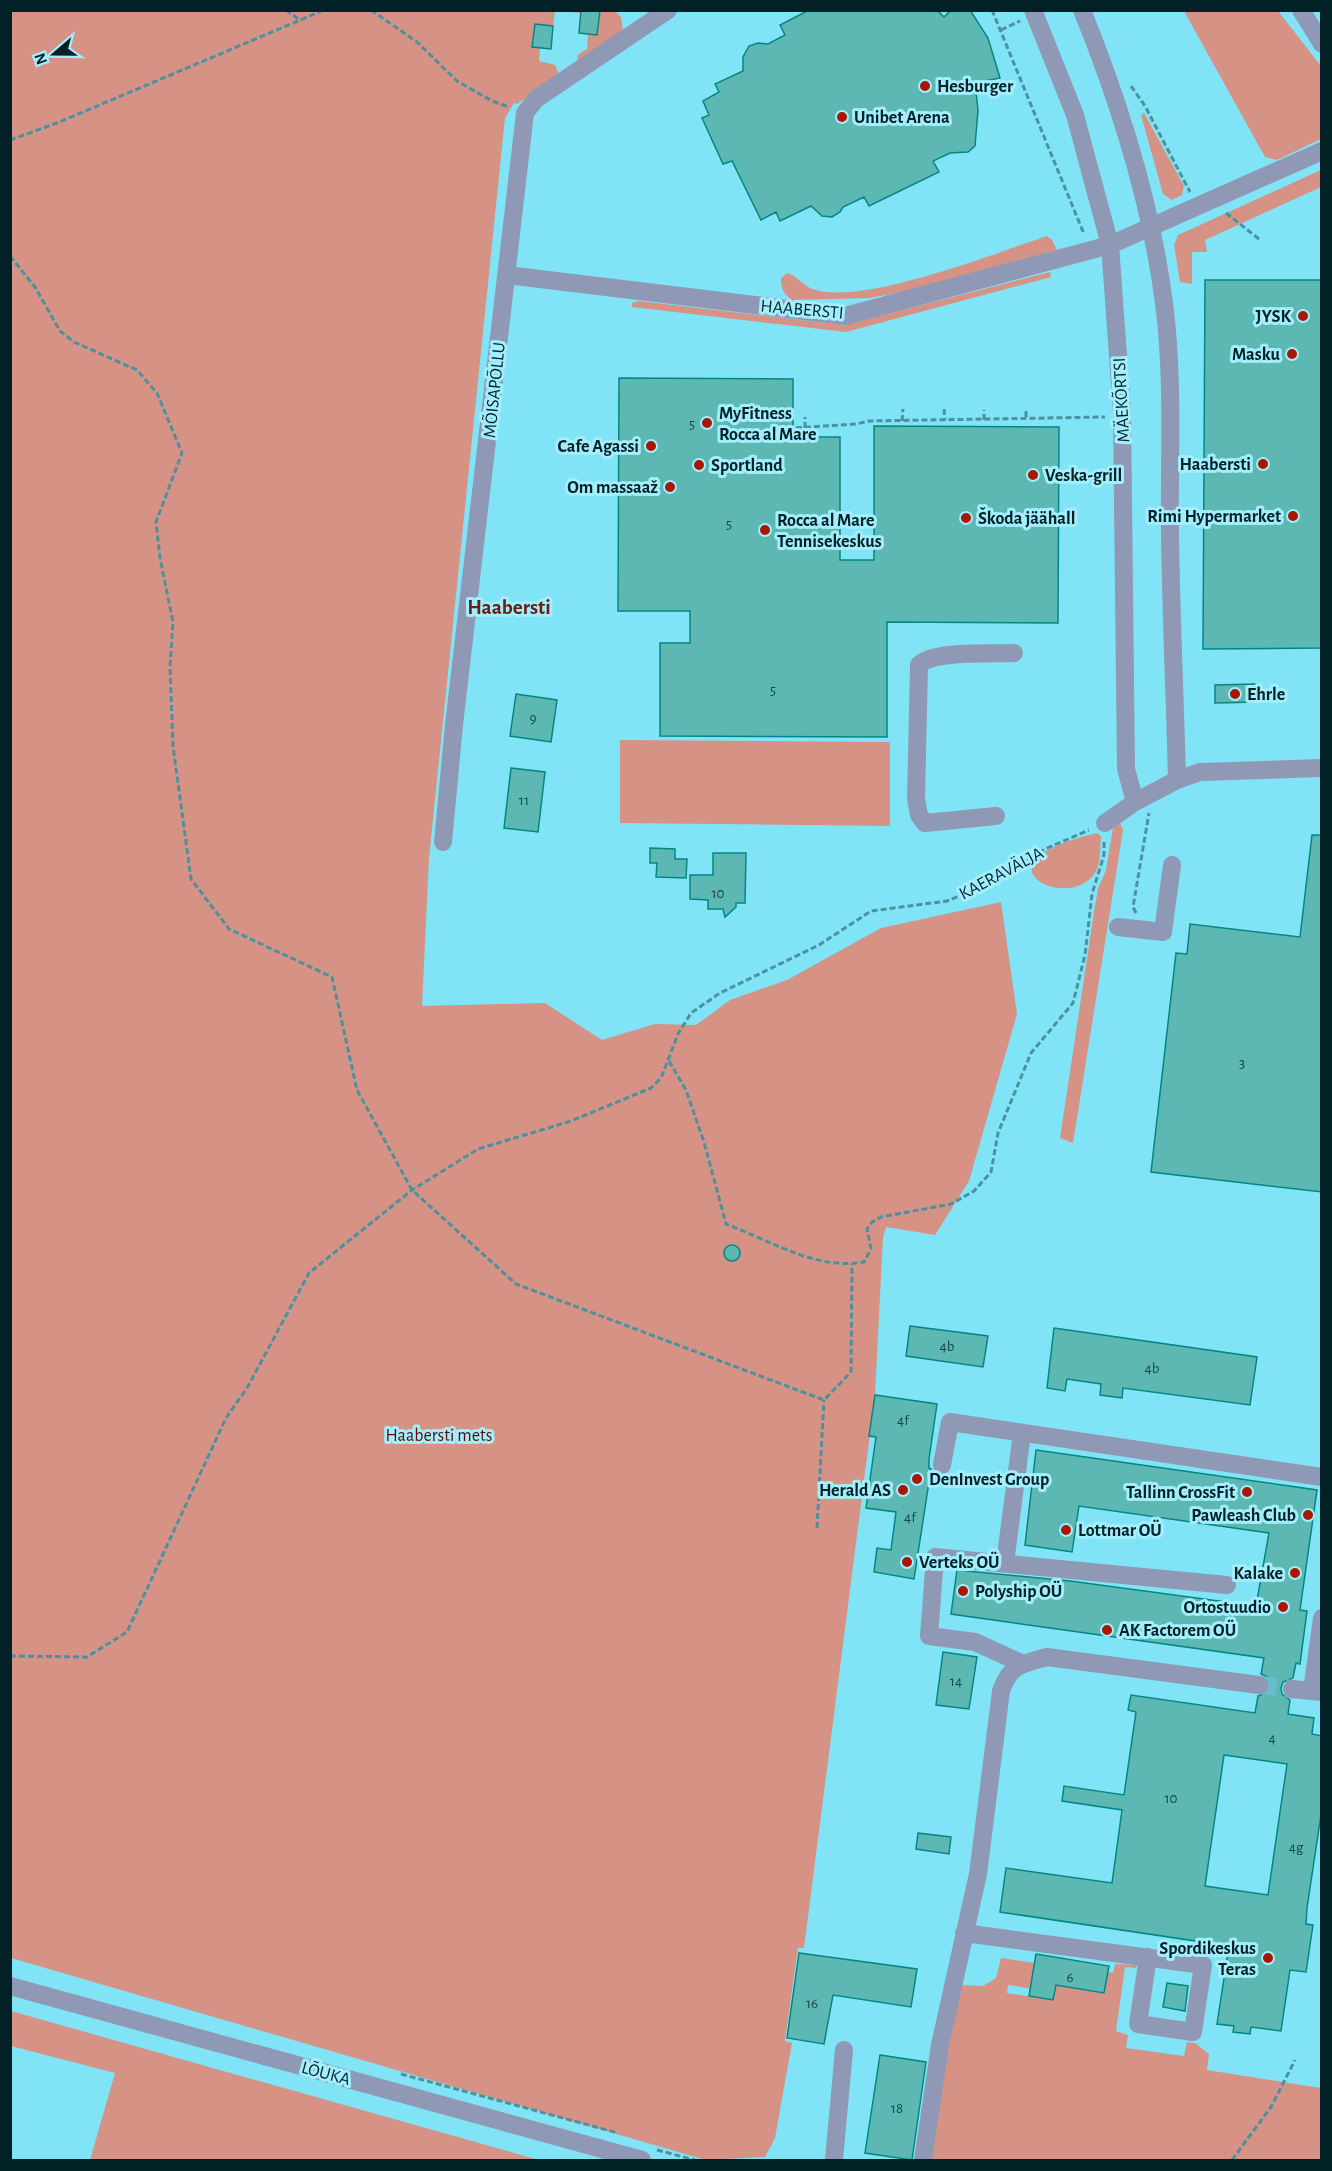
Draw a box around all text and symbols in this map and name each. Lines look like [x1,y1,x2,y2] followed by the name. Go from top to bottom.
[24,24,84,84] north arrow
[31,51,50,67] text: N
[937,78,1014,96] place label: Hesburger
[918,79,932,93] marker: Hesburger
[854,109,950,127] place label: Unibet Arena
[835,110,849,124] marker: Unibet Arena
[760,297,844,323] street label: HAABERSTI
[1256,308,1291,326] place label: JYSK
[1296,309,1310,323] marker: JYSK
[478,341,509,439] street label: MÕISAPÕLLU
[1232,346,1281,364] place label: Masku
[1285,347,1299,361] marker: Masku
[1108,357,1133,443] street label: MÄEKÕRTSI
[719,405,817,444] place label: MyFitness Rocca al Mare
[700,416,714,430] marker: MyFitness Rocca al Mare
[689,417,695,432] house number: 5
[557,438,639,456] place label: Cafe Agassi
[644,439,658,453] marker: Cafe Agassi
[1180,456,1251,474] place label: Haabersti
[711,457,783,475] place label: Sportland
[1256,457,1270,471] marker: Haabersti
[692,458,706,472] marker: Sportland
[1045,467,1122,485] place label: Veska-grill
[1026,468,1040,482] marker: Veska-grill
[567,479,658,497] place label: Om massaaž
[663,480,677,494] marker: Om massaaž
[978,507,1075,528] place label: Škoda jäähall
[1147,508,1281,526] place label: Rimi Hypermarket
[1286,509,1300,523] marker: Rimi Hypermarket
[959,511,973,525] marker: Škoda jäähall
[777,512,882,551] place label: Rocca al Mare Tennisekeskus
[726,517,732,532] house number: 5
[758,523,772,537] marker: Rocca al Mare Tennisekeskus
[467,597,551,618] district label: Haabersti
[770,683,776,698] house number: 5
[1247,686,1285,704] place label: Ehrle
[1228,687,1242,701] marker: Ehrle
[529,711,537,726] house number: 9
[519,793,529,808] house number: 11
[955,842,1047,904] street label: KAERAVÄLJA
[711,886,725,901] house number: 10
[1239,1056,1245,1071] house number: 3
[940,1339,955,1354] house number: 4b
[1145,1361,1160,1376] house number: 4b
[897,1413,910,1428] house number: 4f
[386,1427,492,1445] park label: Haabersti mets
[929,1471,1049,1489] place label: DenInvest Group
[910,1472,924,1486] marker: DenInvest Group
[819,1482,891,1500] place label: Herald AS
[896,1483,910,1497] marker: Herald AS
[1126,1484,1235,1502] place label: Tallinn CrossFit
[1240,1485,1254,1499] marker: Tallinn CrossFit
[1191,1507,1296,1525] place label: Pawleash Club
[1301,1508,1315,1522] marker: Pawleash Club
[904,1510,917,1525] house number: 4f
[1078,1519,1162,1540] place label: Lottmar OÜ
[1059,1523,1073,1537] marker: Lottmar OÜ
[919,1551,1000,1572] place label: Verteks OÜ
[900,1555,914,1569] marker: Verteks OÜ
[1234,1565,1283,1583] place label: Kalake
[1288,1566,1302,1580] marker: Kalake
[975,1580,1062,1601] place label: Polyship OÜ
[956,1584,970,1598] marker: Polyship OÜ
[1183,1599,1271,1617] place label: Ortostuudio
[1276,1600,1290,1614] marker: Ortostuudio
[1119,1619,1236,1640] place label: AK Factorem OÜ
[1100,1623,1114,1637] marker: AK Factorem OÜ
[950,1674,962,1689] house number: 14
[1268,1731,1276,1746] house number: 4
[1164,1791,1178,1806] house number: 10
[1289,1840,1304,1855] house number: 4g
[1159,1940,1256,1979] place label: Spordikeskus Teras
[1261,1951,1275,1965] marker: Spordikeskus Teras
[1066,1970,1074,1985] house number: 6
[806,1996,818,2011] house number: 16
[299,2056,353,2089] street label: LÕUKA
[891,2101,903,2116] house number: 18

